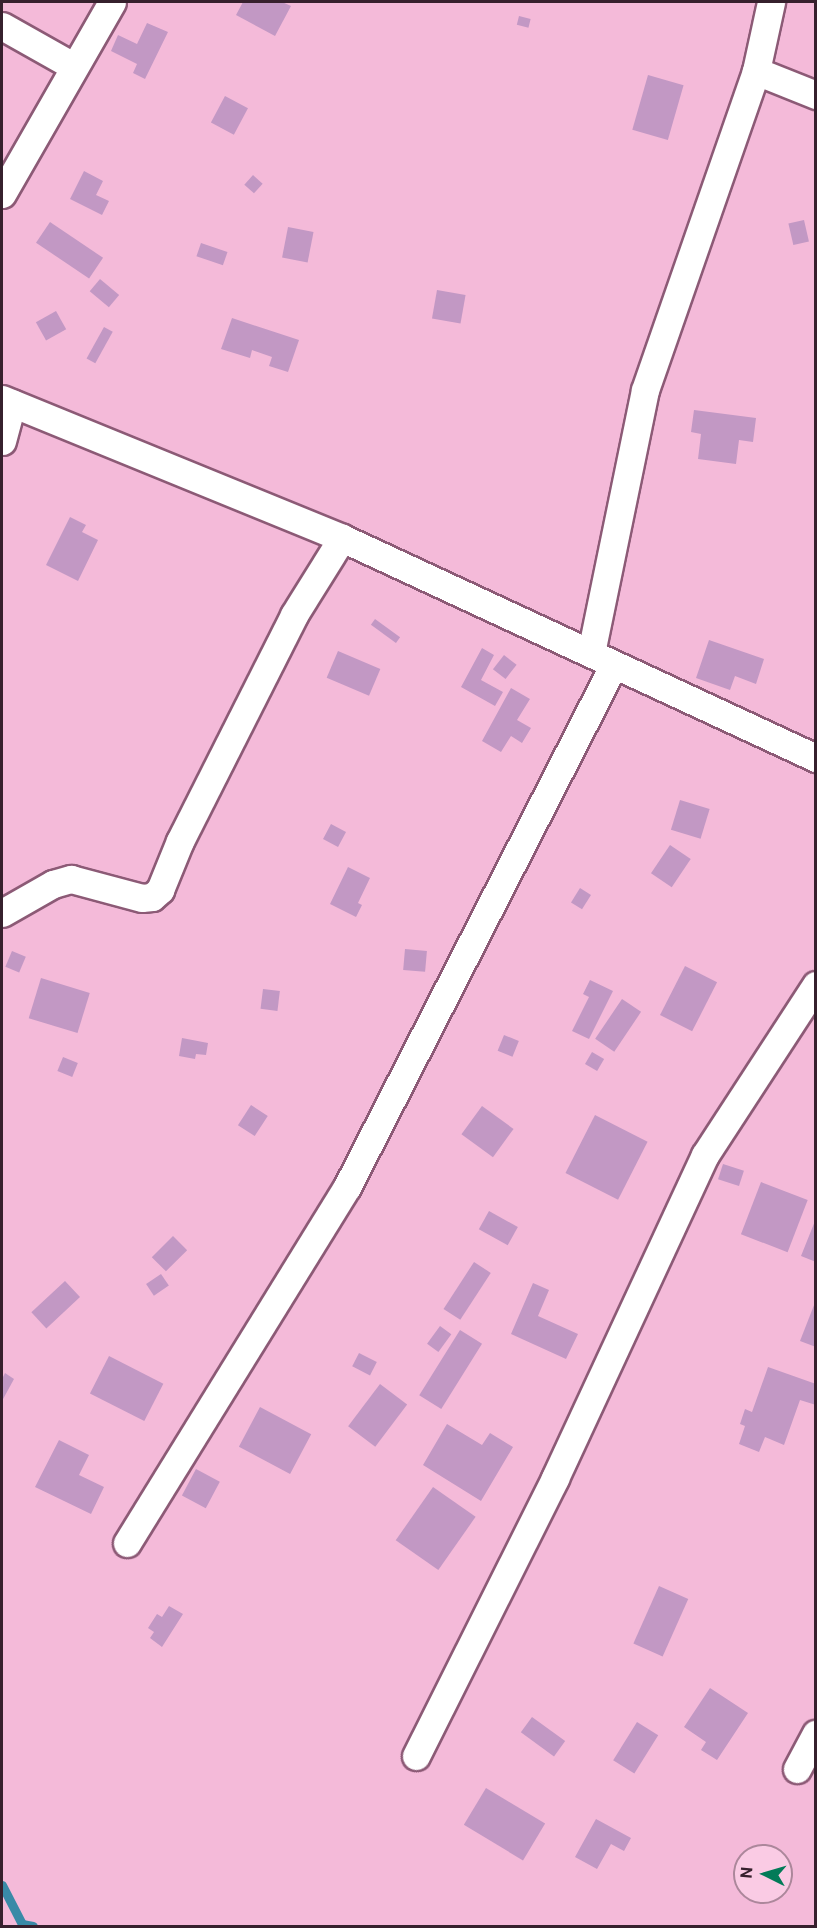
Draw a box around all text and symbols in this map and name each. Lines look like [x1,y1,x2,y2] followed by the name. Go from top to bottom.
[733,1844,793,1904] north arrow
[737,1866,757,1879] text: N

